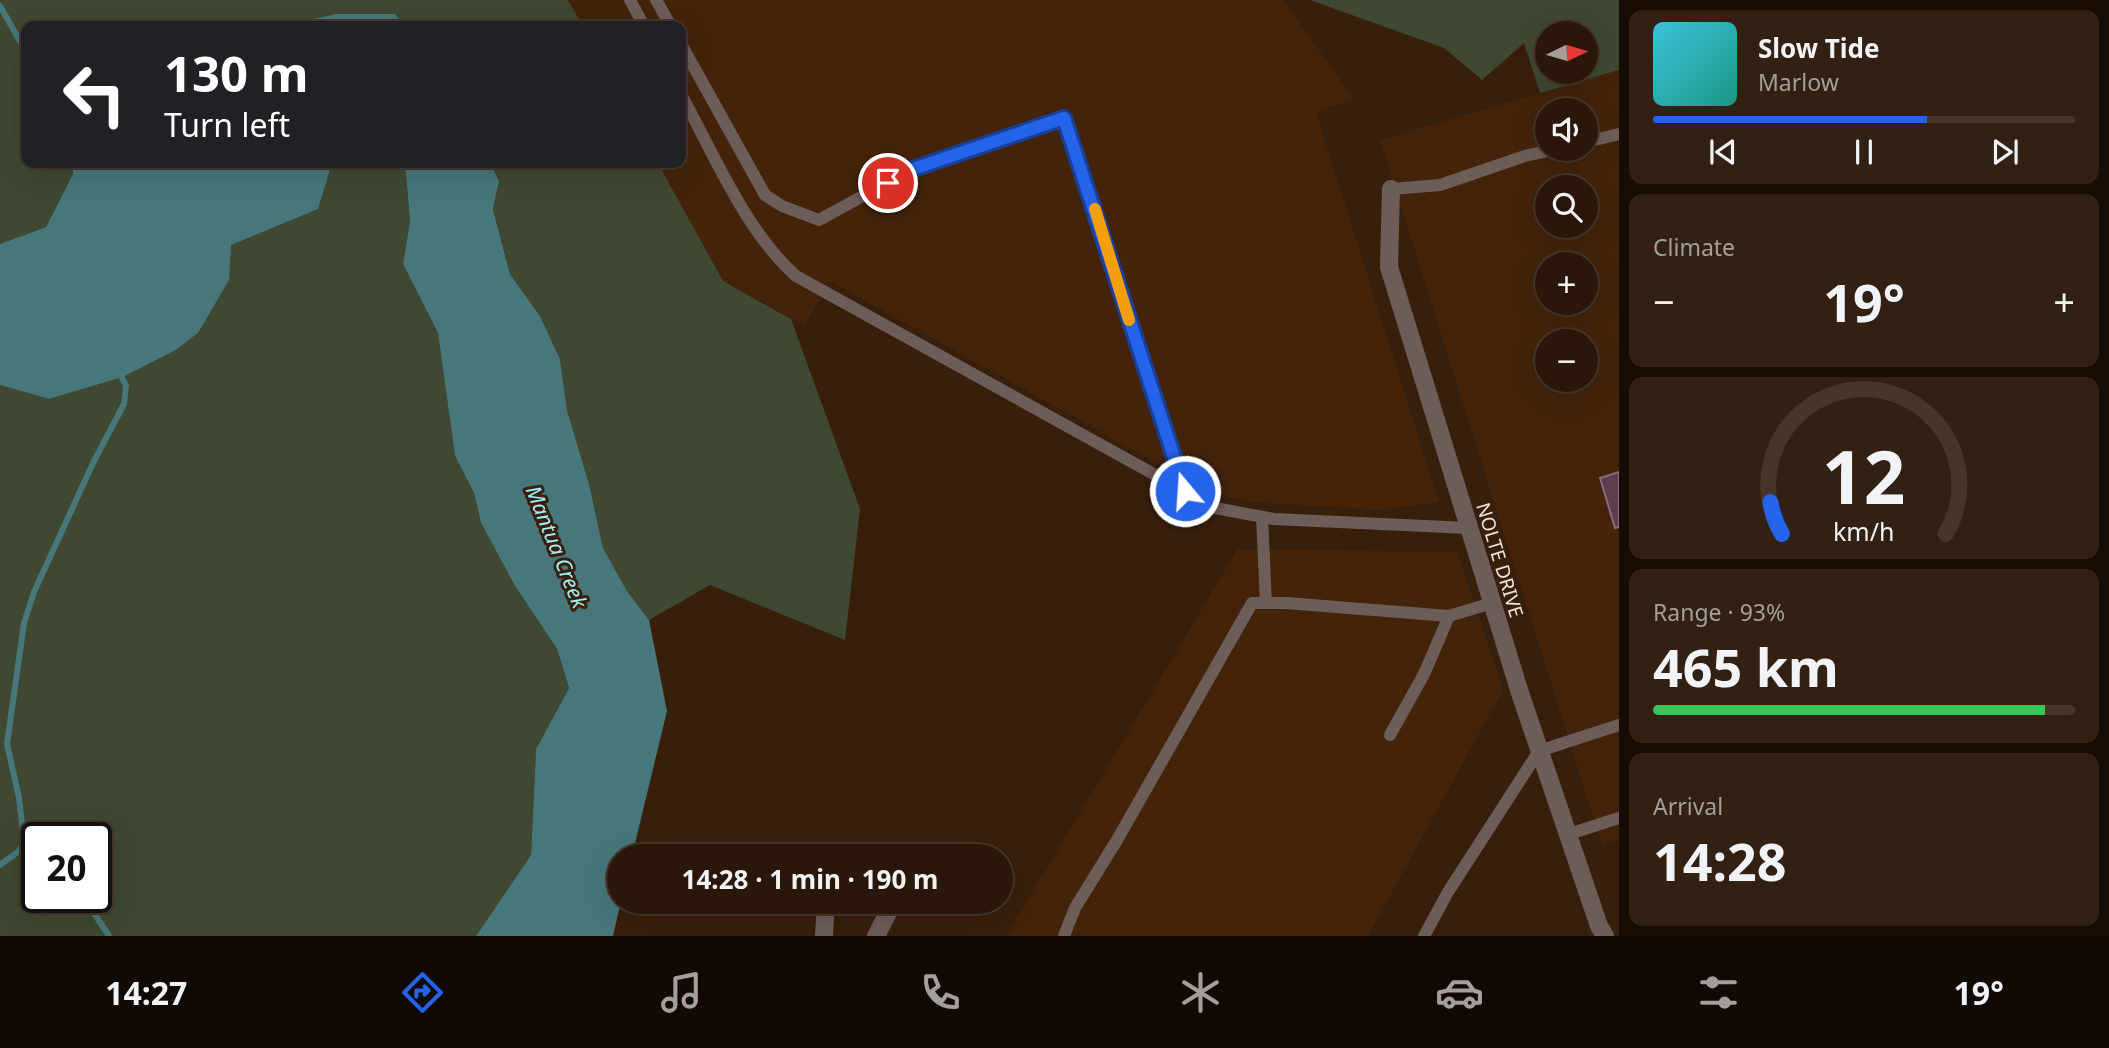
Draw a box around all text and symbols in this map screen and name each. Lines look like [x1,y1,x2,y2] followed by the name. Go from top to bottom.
[1535,21,1598,84] north arrow
[1535,21,1598,392] map controls
[1758,30,1880,66] text: Slow Tide
[164,40,309,106] text: 130 m
[49,49,140,140] icon: left
[1758,66,1839,98] text: Marlow
[1535,98,1598,161] button: sound
[164,103,290,146] text: Turn left
[1704,133,1742,171] icon: previous
[1845,133,1883,171] icon: pause
[1986,133,2024,171] icon: next
[858,153,918,213] pin
[869,164,907,202] icon: arrive
[1535,175,1598,238] button: search
[1653,231,1735,263] text: Climate
[1535,252,1598,315] button: +
[1823,266,1905,337] text: 19°
[1653,275,1675,327] text: −
[2053,275,2075,327] text: +
[1535,329,1598,392] button: −
[1822,426,1906,525] text: 12
[1148,454,1222,528] position arrow
[520,481,595,614] water label: Mantua Creek
[1470,499,1530,621] street label: NOLTE DRIVE
[1833,514,1895,548] text: km/h
[1653,596,1785,628] text: Range · 93%
[1653,631,1839,702] text: 465 km
[1653,790,1723,822] text: Arrival
[21,822,112,913] speed limit sign: 20
[1653,825,1787,896] text: 14:28
[682,861,938,897] text: 14:28 · 1 min · 190 m
[398,968,447,1017] icon: directions
[657,968,706,1017] icon: music
[916,968,965,1017] icon: phone
[1176,968,1225,1017] icon: climate
[1435,968,1484,1017] icon: car
[1694,968,1743,1017] icon: filters
[105,971,187,1014] text: 14:27
[1954,971,2004,1014] text: 19°

